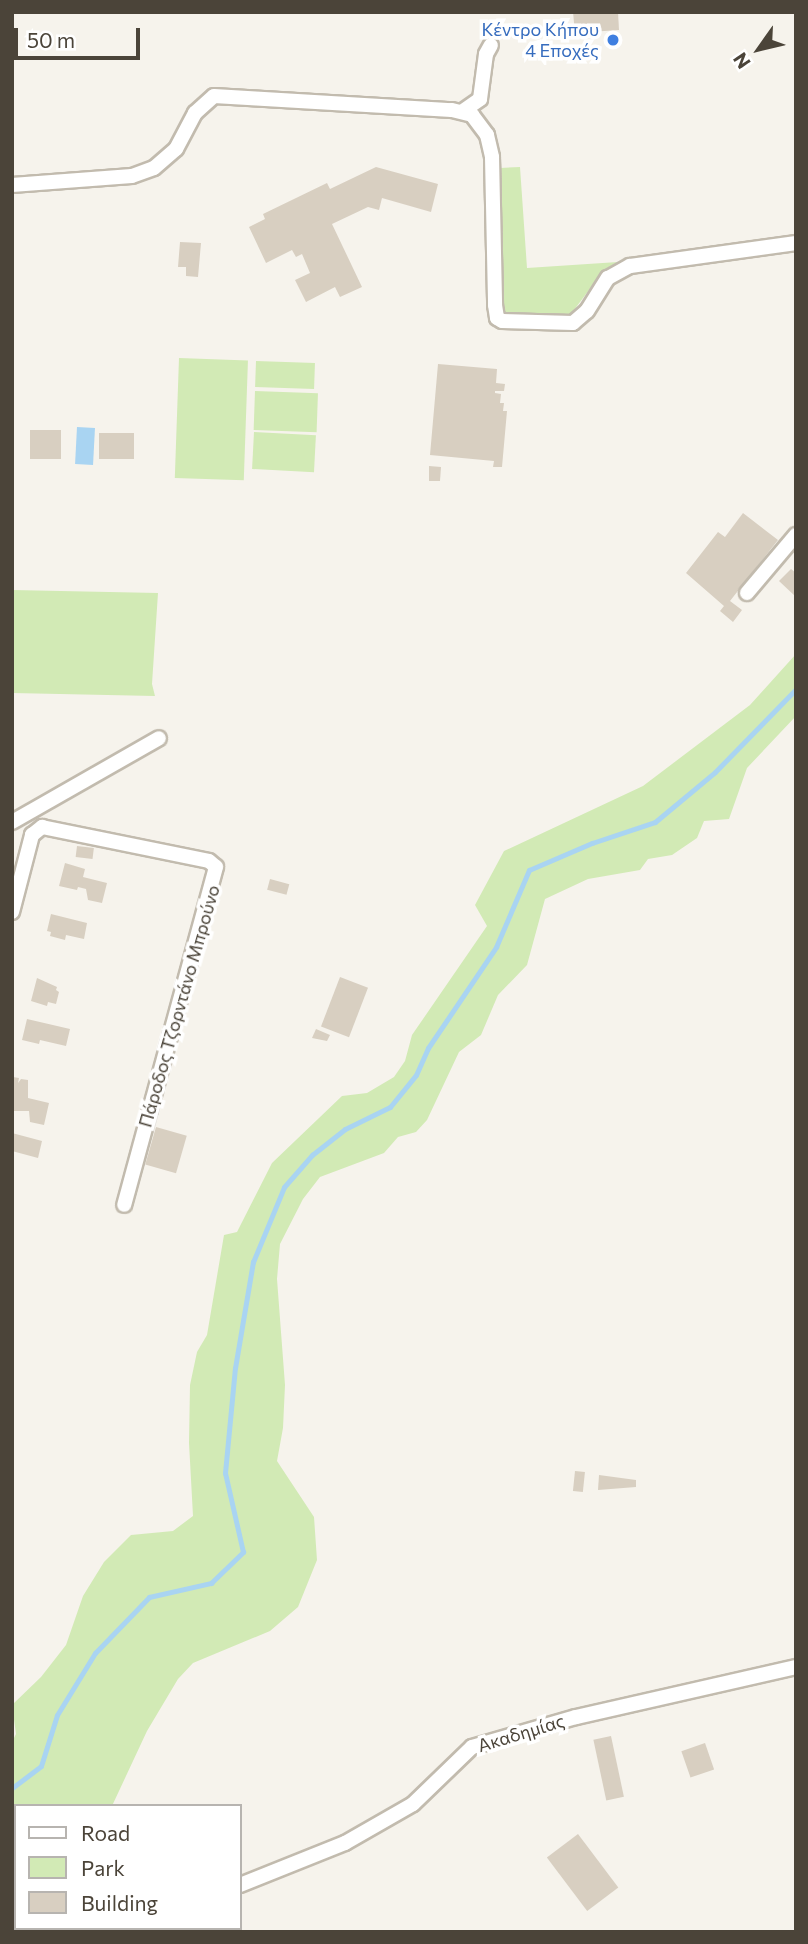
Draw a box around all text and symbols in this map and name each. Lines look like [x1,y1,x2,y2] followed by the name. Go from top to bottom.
[18,14,144,58] scale bar
[724,14,794,84] north arrow
[481,19,599,61] place label: Κέντρο Κήπου 4 Εποχές
[27,27,75,52] text: 50 m
[605,32,621,48] marker: Κέντρο Κήπου 4 Εποχές
[728,49,755,73] text: N
[134,882,224,1130] street label: Πάροδος Τζορντάνο Μπρούνο
[475,1710,567,1756] street label: Ακαδημίας
[14,1804,242,1930] legend
[81,1820,130,1845] text: Road
[81,1855,125,1880] text: Park
[81,1890,158,1915] text: Building

